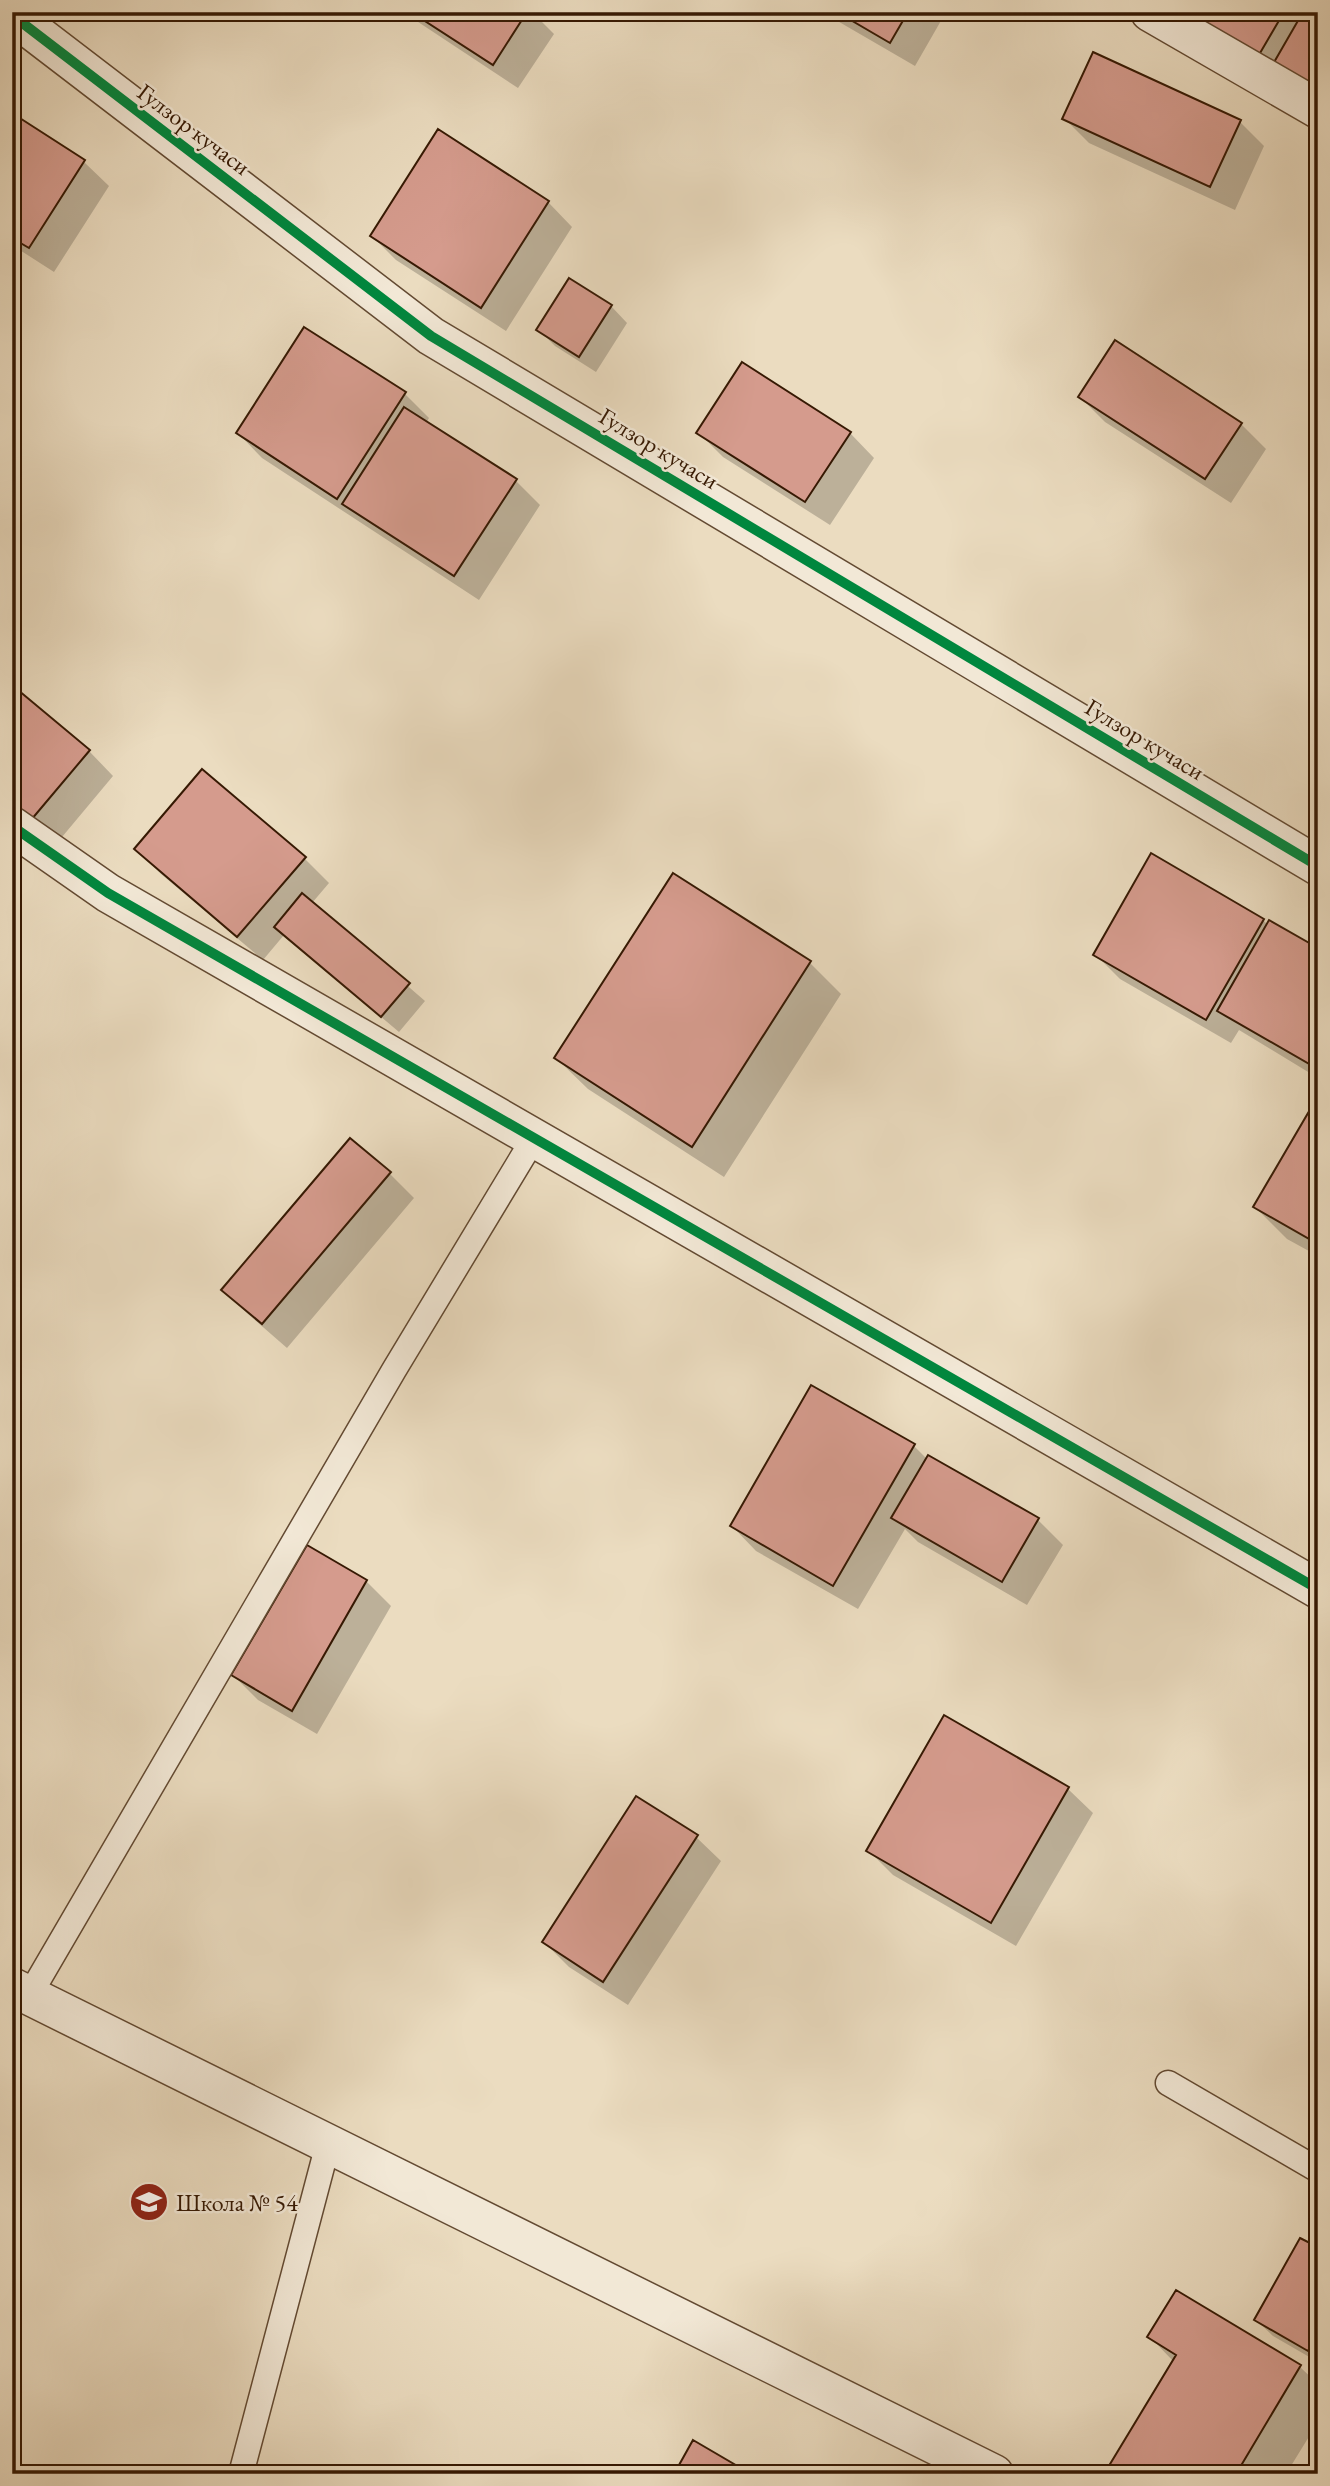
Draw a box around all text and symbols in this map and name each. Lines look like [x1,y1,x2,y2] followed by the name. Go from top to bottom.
[131,76,257,182] street label: Гулзор кучаси
[594,400,725,496] street label: Гулзор кучаси
[1080,691,1211,787] street label: Гулзор кучаси
[128,2181,170,2223] school or university icon: Школа № 54
[176,2187,298,2218] place label: Школа № 54

